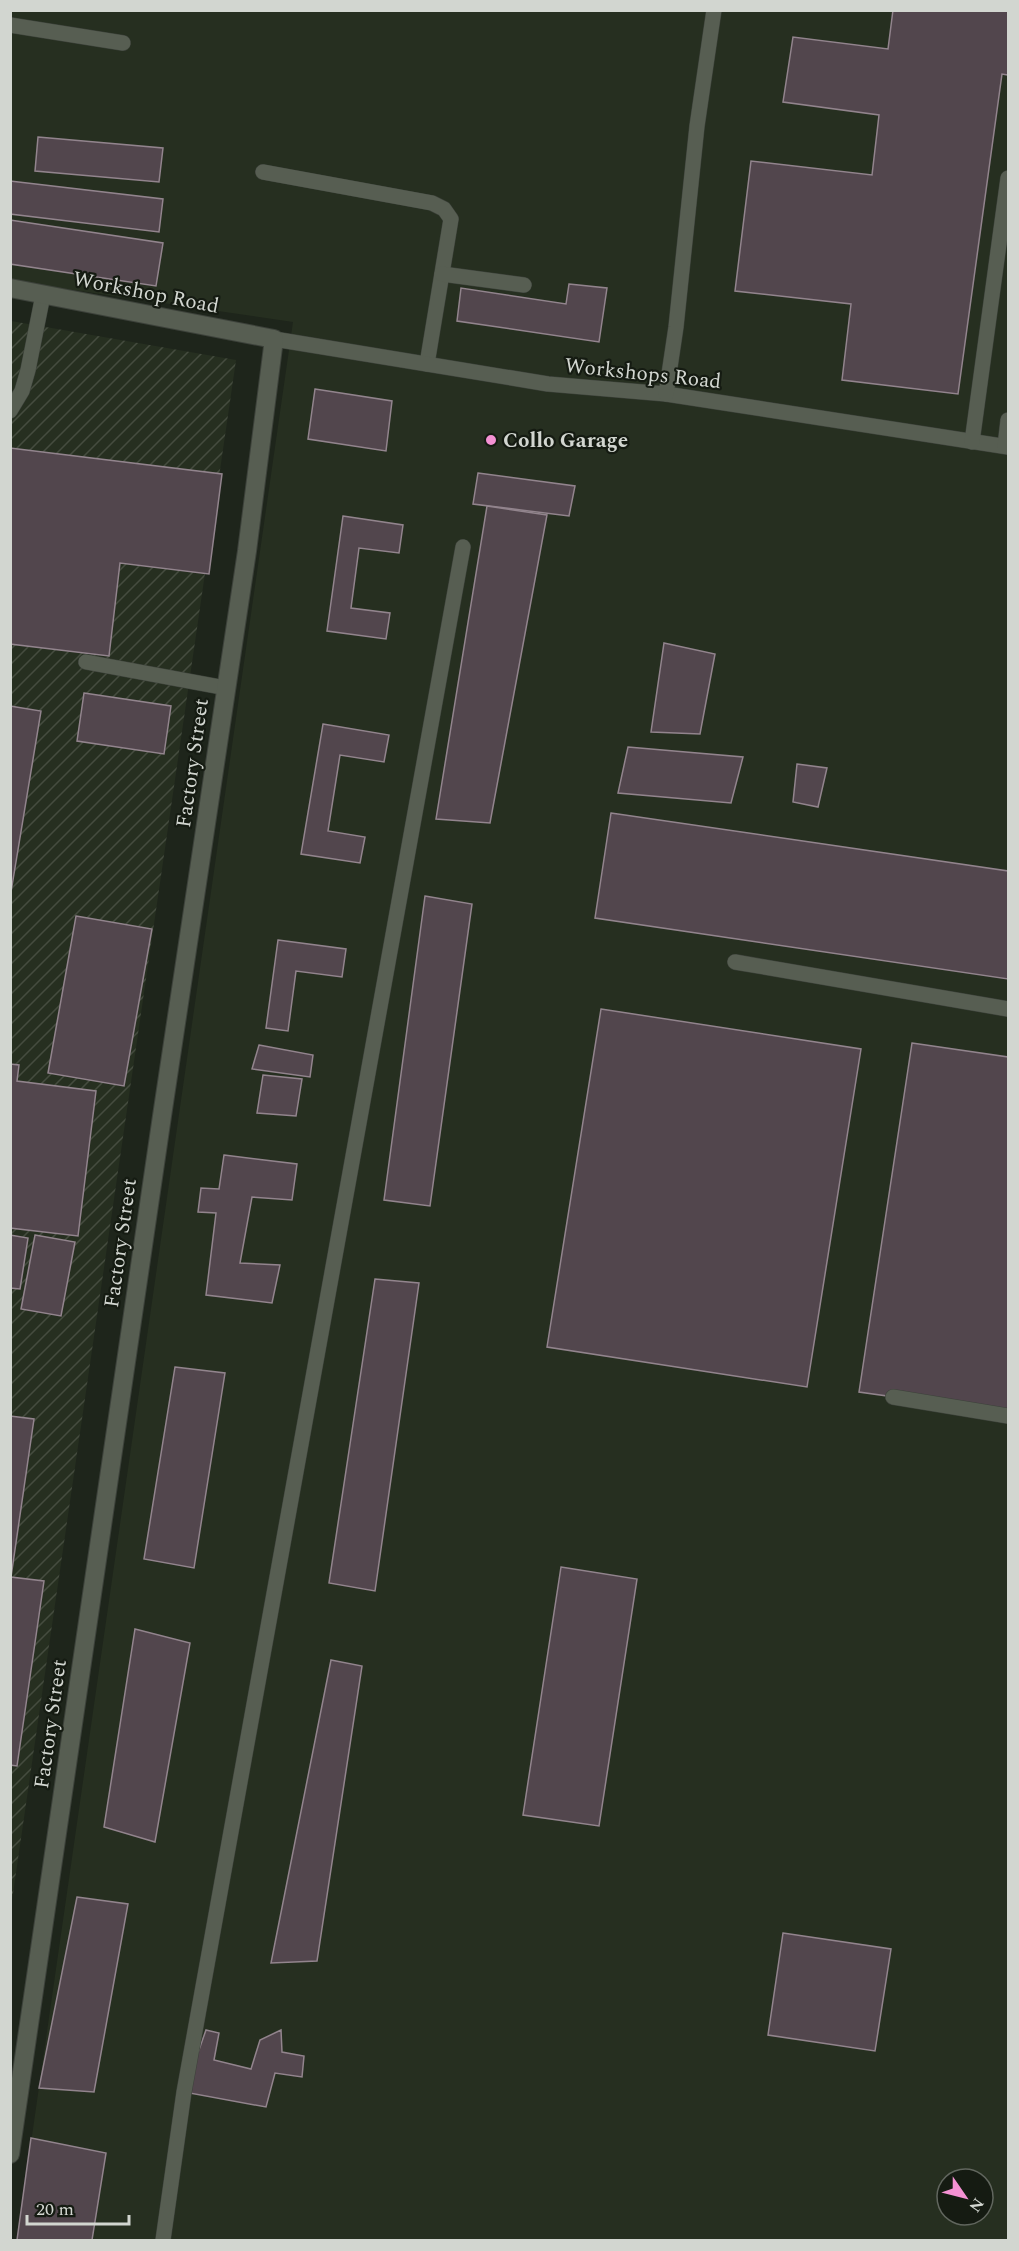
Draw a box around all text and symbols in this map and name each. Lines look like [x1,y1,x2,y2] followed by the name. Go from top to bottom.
[70,263,222,323] street label: Workshop Road
[563,350,723,398] street label: Workshops Road
[503,425,628,457] place label: Collo Garage
[484,433,498,447] marker: Collo Garage
[168,696,218,830] street label: Factory Street
[96,1176,146,1310] street label: Factory Street
[26,1657,76,1791] street label: Factory Street
[935,2167,995,2227] north arrow
[27,2188,129,2226] scale bar
[963,2193,990,2217] text: N
[36,2196,74,2223] text: 20 m

